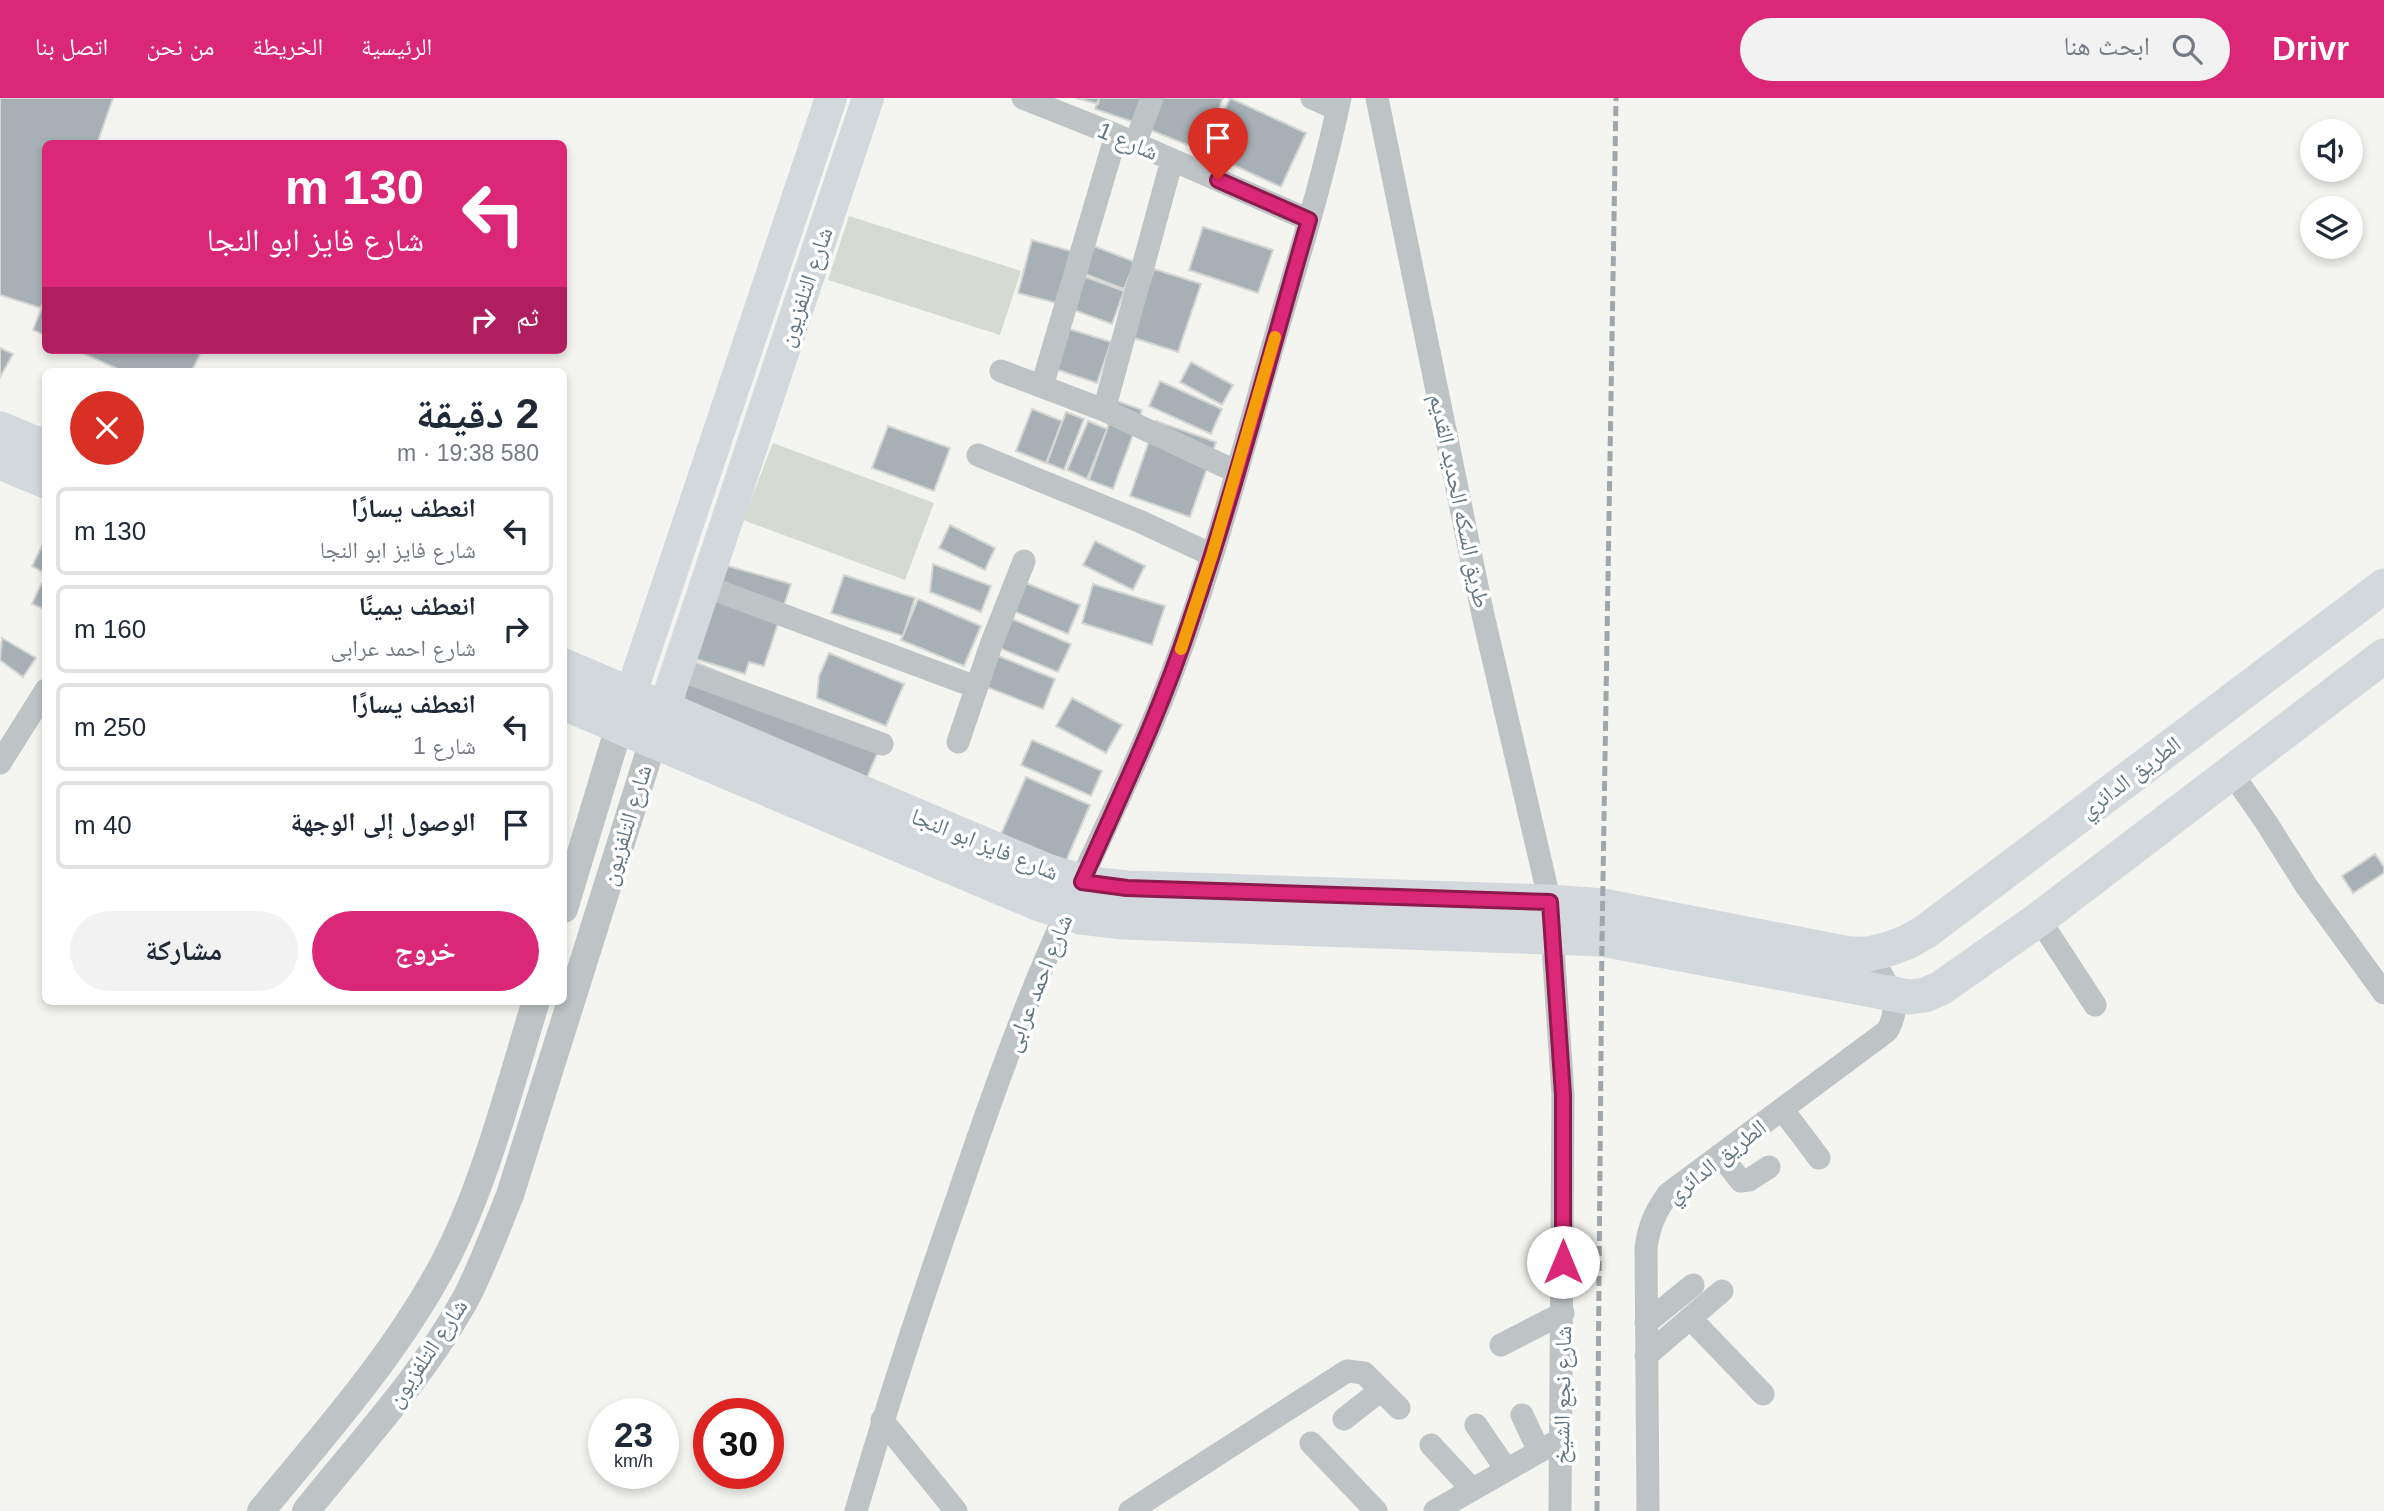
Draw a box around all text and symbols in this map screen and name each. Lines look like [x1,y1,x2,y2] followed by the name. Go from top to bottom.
[1740,18,2230,81] search box
[2168,30,2206,68] icon: search
[2272,30,2349,67] text: Drivr
[2063,31,2150,61] text: ابحث هنا
[35,33,108,60] text: اتصل بنا
[146,33,214,60] text: من نحن
[252,33,323,60] text: الخريطة
[361,33,432,60] text: الرئيسية
[1188,108,1248,180] pin
[1093,117,1162,167] street label: شارع 1
[1199,119,1237,157] icon: arrive
[2300,119,2363,259] map controls
[2300,119,2363,182] button: sound
[285,160,424,214] text: 130 m
[448,168,539,259] icon: left
[2300,196,2363,259] button: layers
[207,222,424,258] text: شارع فايز ابو النجا
[772,224,839,351] street label: شارع التلفزيون
[464,301,502,339] icon: right
[516,302,539,332] text: ثم
[416,390,539,437] text: 2 دقيقة
[70,391,144,465] button: close
[1422,391,1495,611] street label: طريق السكه الحديد القديم
[397,440,539,466] text: 580 m · 19:38
[351,493,476,523] text: انعطف يسارًا
[497,512,535,550] icon: left
[74,516,146,546] text: 130 m
[320,537,476,563] text: شارع فايز ابو النجا
[359,591,476,621] text: انعطف يمينًا
[497,610,535,648] icon: right
[74,614,146,644] text: 160 m
[330,635,476,661] text: شارع احمد عرابى
[351,689,476,719] text: انعطف يسارًا
[497,708,535,746] icon: left
[74,712,146,742] text: 250 m
[2074,731,2189,828] street label: الطريق الدائري
[413,733,476,759] text: شارع 1
[595,762,659,889] street label: شارع التلفزيون
[907,803,1062,887] street label: شارع فايز ابو النجا
[497,806,535,844] icon: arrive
[291,807,476,837] text: الوصول إلى الوجهة
[74,810,132,840] text: 40 m
[70,911,298,991] button: مشاركة
[312,911,539,991] button: خروج
[999,911,1079,1056] street label: شارع احمد عرابى
[1661,1114,1775,1213] street label: الطريق الدائري
[1526,1225,1600,1299] position arrow
[381,1294,474,1413] street label: شارع التلفزيون
[1548,1326,1578,1464] street label: شارع نجع الشيخ
[693,1398,784,1489] speed limit sign: 30
[614,1415,653,1454] text: 23
[614,1451,653,1471] text: km/h

